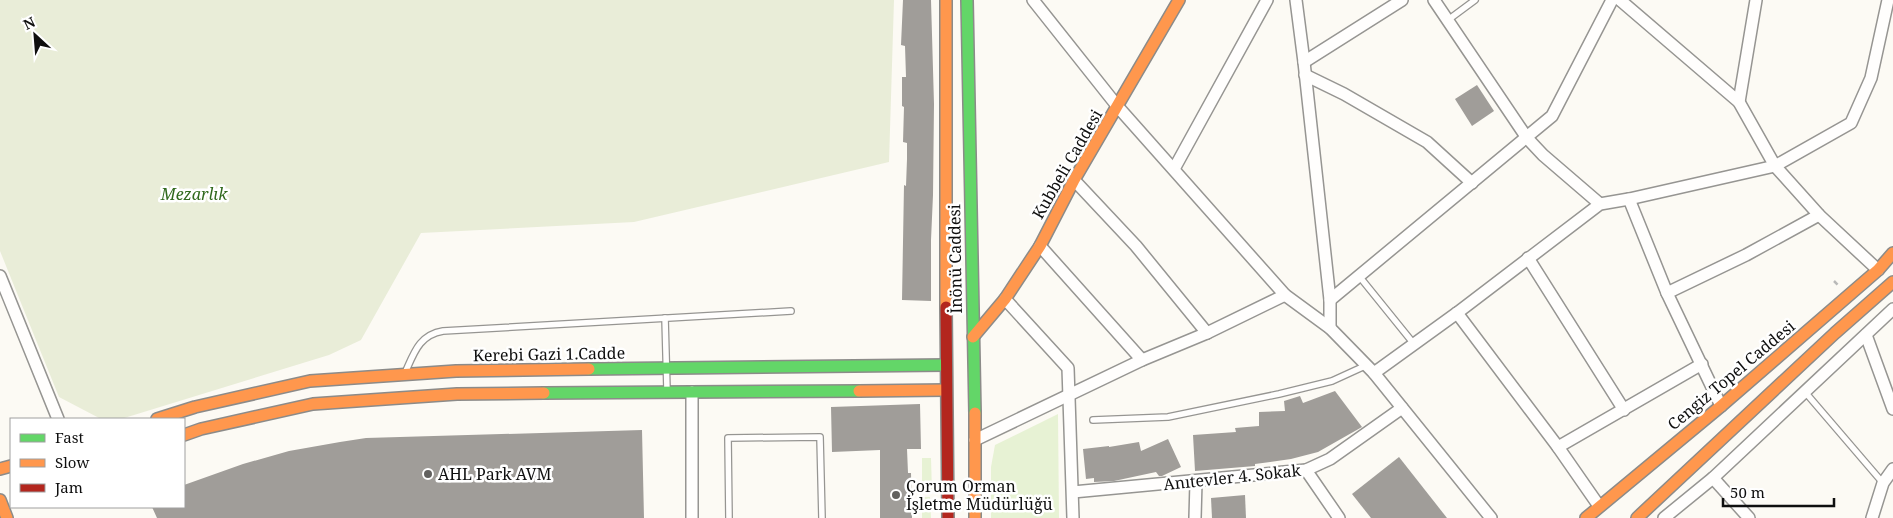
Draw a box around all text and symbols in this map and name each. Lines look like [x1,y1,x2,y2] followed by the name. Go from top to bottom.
[10,10,60,60] north arrow
[20,12,38,34] text: N
[1027,105,1107,223] street label: Kubbeli Caddesi
[160,183,228,205] park label: Mezarlık
[943,204,967,314] street label: İnönü Caddesi
[1663,315,1799,435] street label: Cengiz Topel Caddesi
[473,342,625,366] street label: Kerebi Gazi 1.Cadde
[10,418,185,508] legend
[55,427,84,447] text: Fast
[55,452,89,472] text: Slow
[1162,459,1302,495] street label: Anıtevler 4. Sokak
[438,463,552,485] place label: AHL Park AVM
[422,468,434,480] marker: AHL Park AVM
[906,475,1053,515] place label: Çorum Orman İşletme Müdürlüğü
[1723,476,1834,508] scale bar
[54,477,83,497] text: Jam
[1730,482,1765,502] text: 50 m
[890,489,902,501] marker: Çorum Orman İşletme Müdürlüğü

